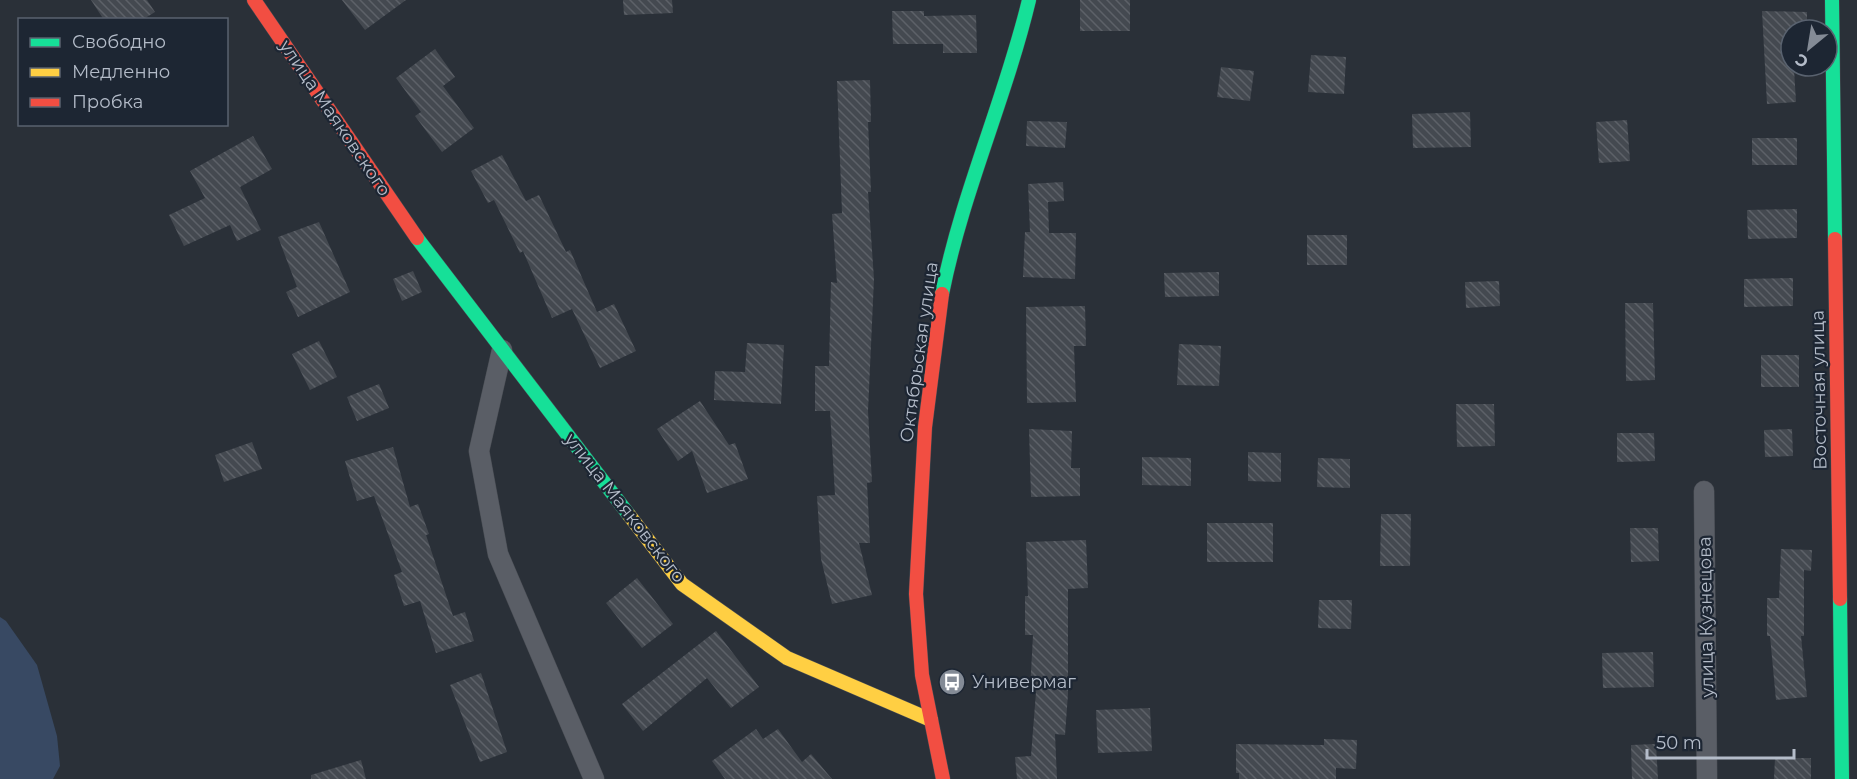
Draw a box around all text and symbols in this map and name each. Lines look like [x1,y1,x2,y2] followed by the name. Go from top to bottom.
[18,18,228,126] legend
[1779,18,1839,78] north arrow
[72,31,166,53] text: Свободно
[274,35,395,200] street label: улица Маяковского
[1792,49,1812,72] text: С
[72,61,170,83] text: Медленно
[72,91,143,113] text: Пробка
[895,260,943,444] street label: Октябрьская улица
[1807,310,1831,470] street label: Восточная улица
[559,428,690,587] street label: улица Маяковского
[1694,536,1718,699] street label: улица Кузнецова
[937,667,967,697] bus stop icon: Универмаг
[972,671,1076,693] place label: Универмаг
[1647,722,1794,760] scale bar
[1656,732,1702,754] text: 50 m

